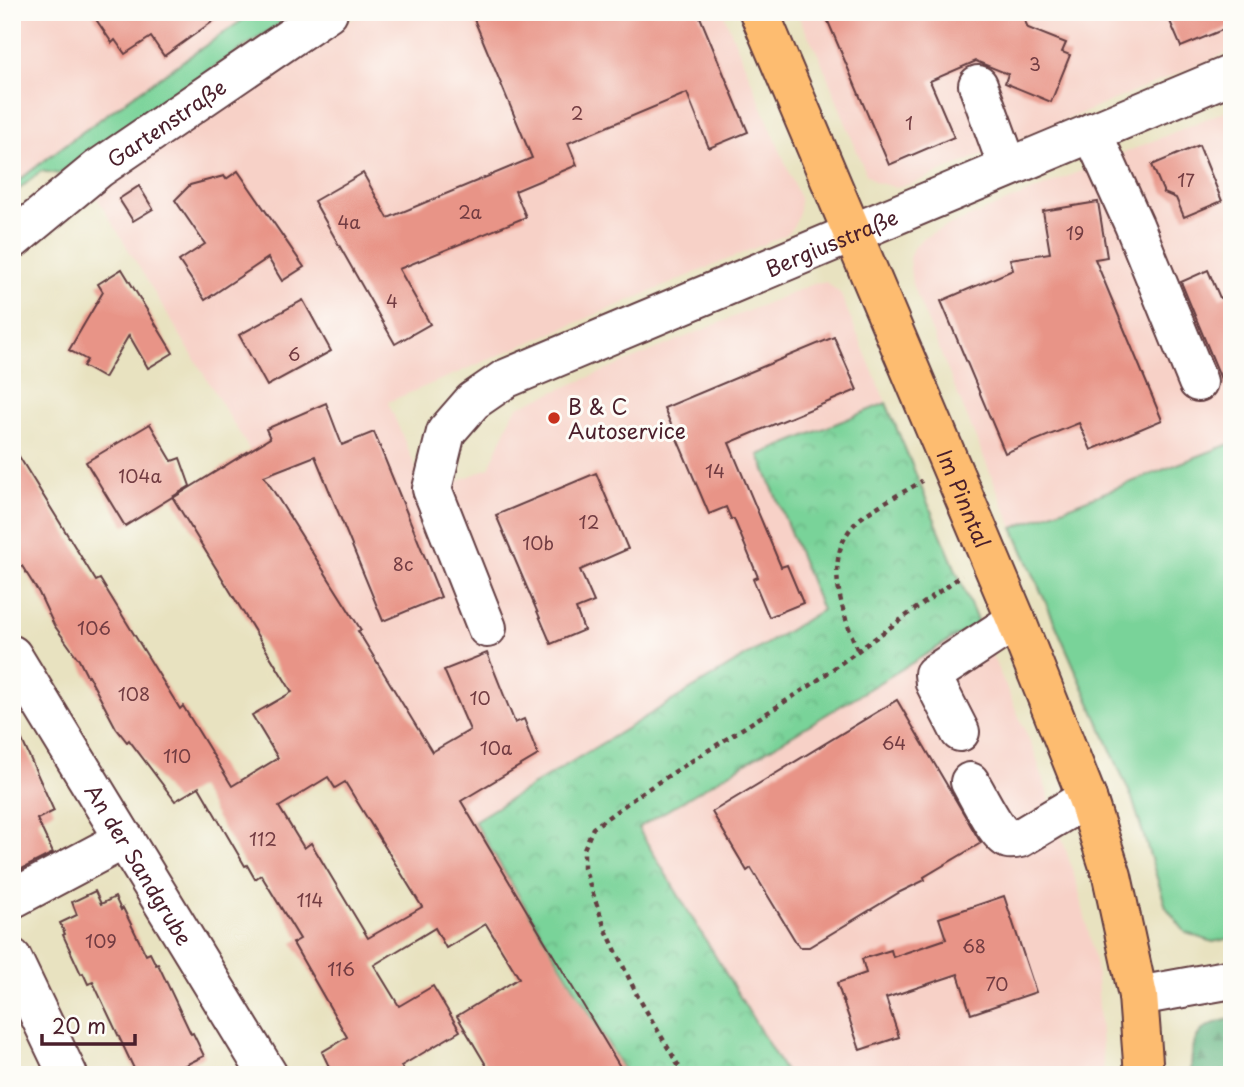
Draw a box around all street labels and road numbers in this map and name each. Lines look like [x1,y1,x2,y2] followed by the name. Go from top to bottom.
[100,70,232,175] street label: Gartenstraße
[760,200,903,284] street label: Bergiusstraße
[930,444,1000,553] street label: Im Pinntal
[78,777,201,951] street label: An der Sandgrube

